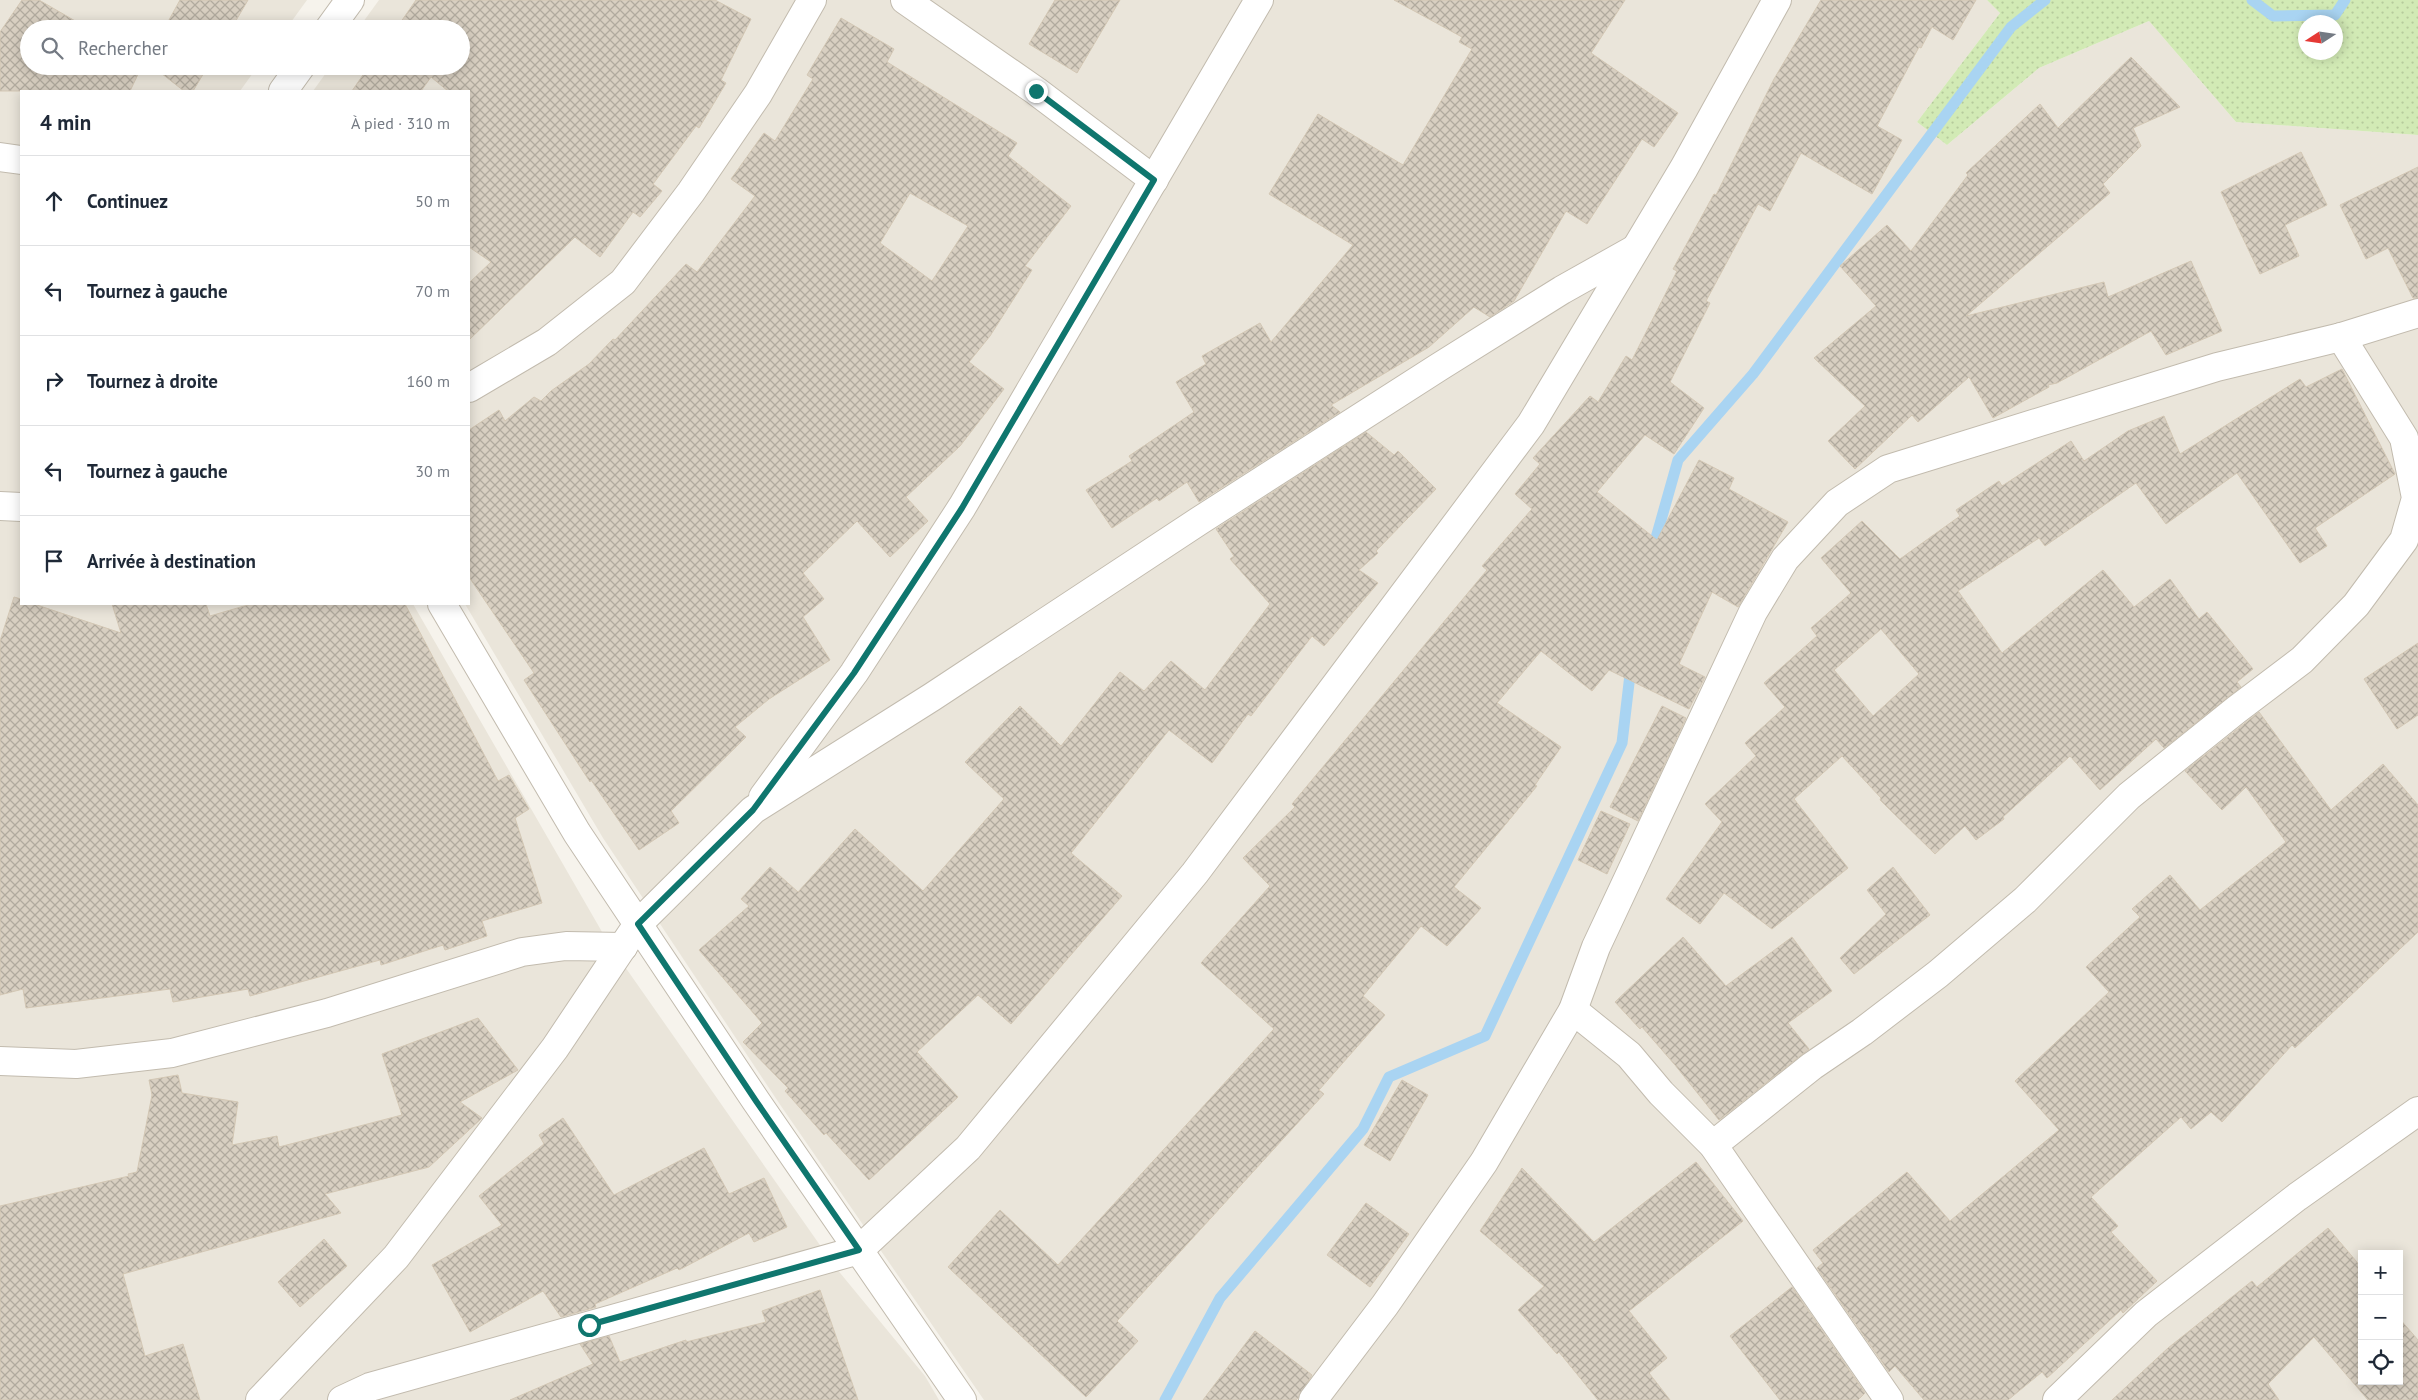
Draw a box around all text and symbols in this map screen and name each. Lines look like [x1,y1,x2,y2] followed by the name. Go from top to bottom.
[2298,15,2343,60] north arrow
[20,20,470,75] search box
[38,34,66,62] icon: search
[78,36,168,60] text: Rechercher
[1025,80,1048,103] route end
[40,109,91,136] text: 4 min
[351,113,450,133] text: À pied · 310 m
[40,187,68,215] icon: ahead
[87,189,168,213] text: Continuez
[415,191,450,211] text: 50 m
[40,277,68,305] icon: left
[87,279,228,303] text: Tournez à gauche
[415,281,450,301] text: 70 m
[40,367,68,395] icon: right
[87,369,218,393] text: Tournez à droite
[407,371,450,391] text: 160 m
[40,457,68,485] icon: left
[87,459,228,483] text: Tournez à gauche
[415,461,450,481] text: 30 m
[40,547,68,575] icon: arrive
[87,549,256,573] text: Arrivée à destination
[2358,1250,2403,1385] map controls
[2358,1250,2403,1295] button: +
[2358,1295,2403,1340] button: −
[578,1314,601,1337] route start
[2358,1340,2403,1385] button: locate

